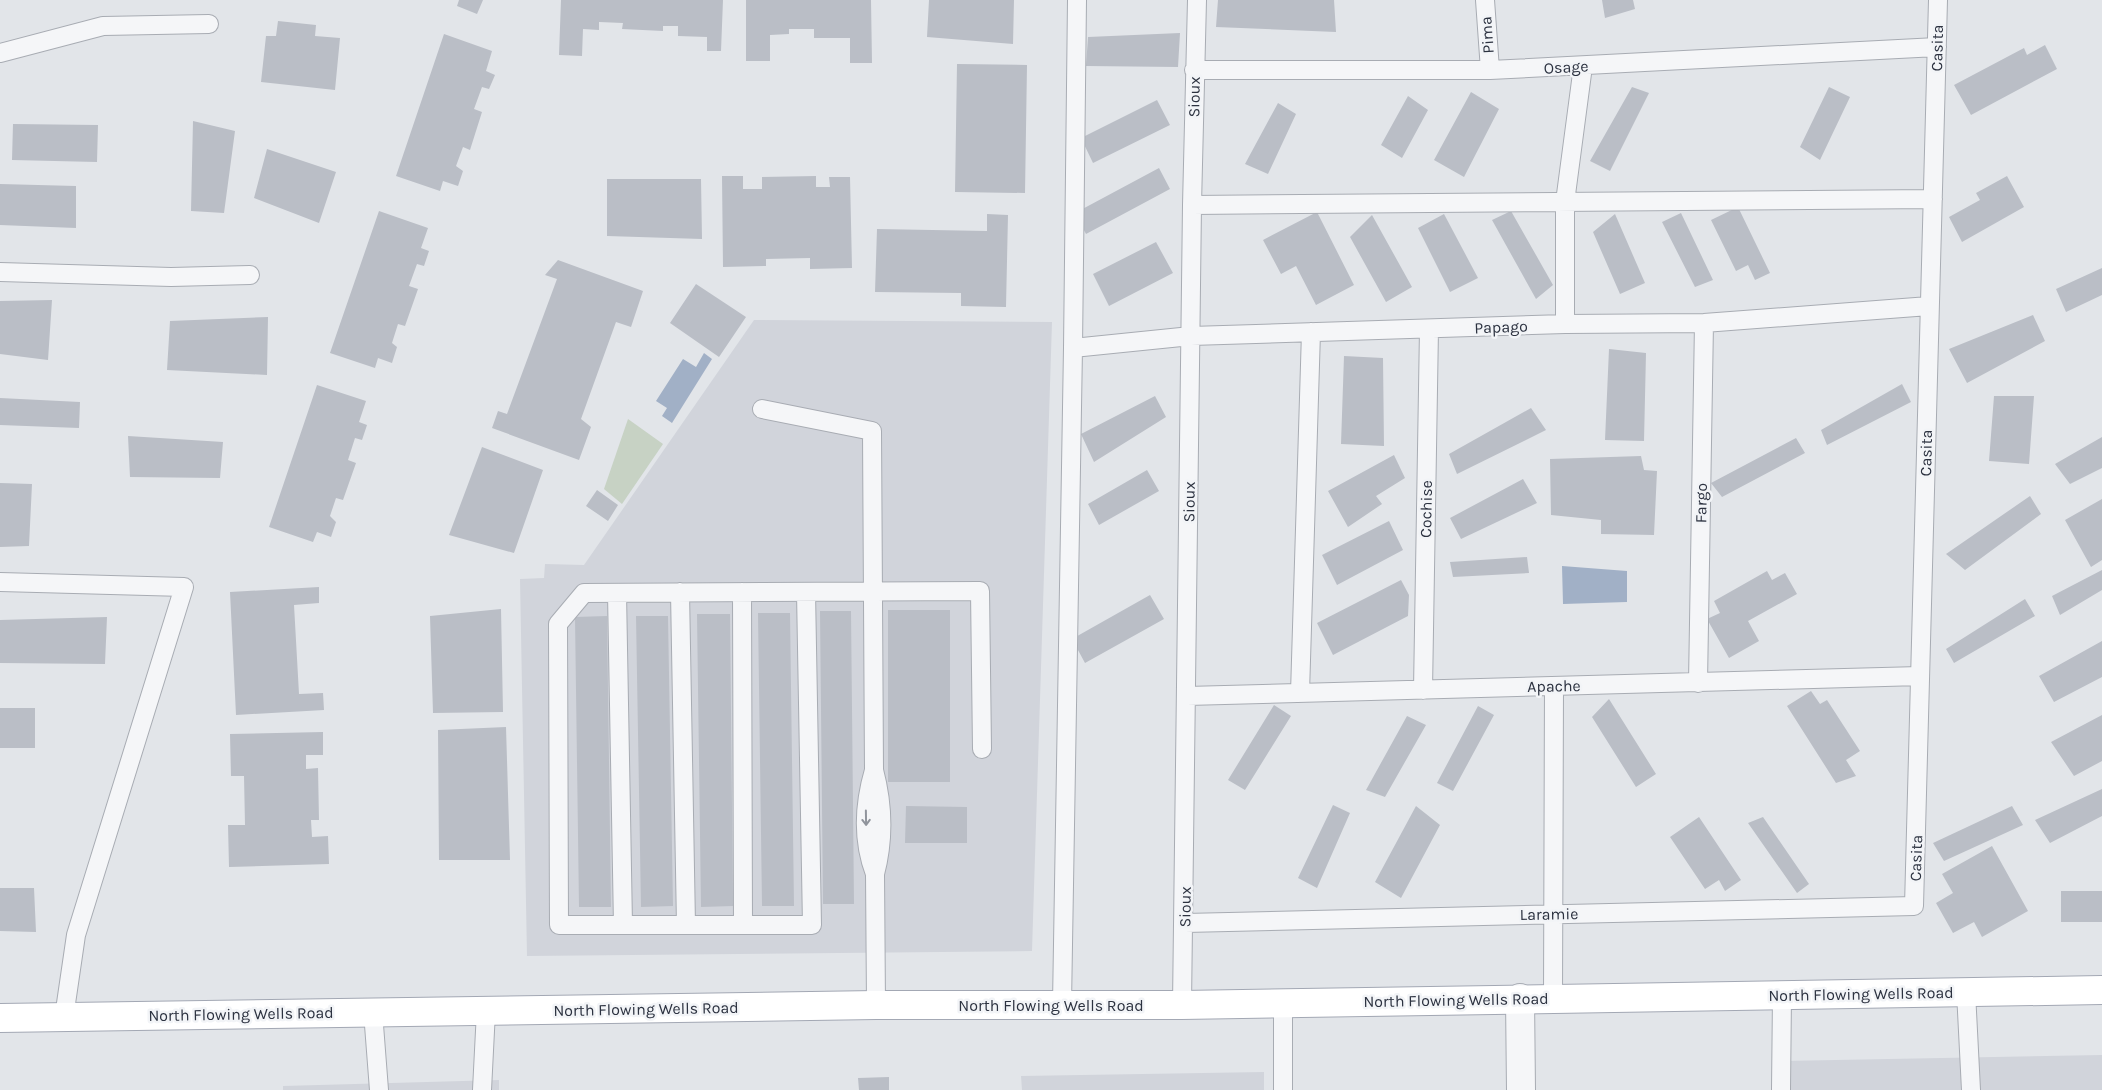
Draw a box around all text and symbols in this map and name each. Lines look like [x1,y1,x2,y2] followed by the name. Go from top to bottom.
[1476,16,1498,54] street label: Pima
[1927,25,1947,71] street label: Casita
[1543,56,1589,78] street label: Osage
[1184,76,1204,118] street label: Sioux
[1474,317,1528,337] street label: Papago
[1916,430,1936,476] street label: Casita
[1416,480,1436,538] street label: Cochise
[1179,481,1199,523] street label: Sioux
[1691,483,1711,523] street label: Fargo
[1527,676,1581,696] street label: Apache
[862,809,871,825] one-way arrow
[1906,834,1926,882] street label: Casita
[1175,886,1195,928] street label: Sioux
[1519,904,1579,924] street label: Laramie
[1768,983,1954,1005] street label: North Flowing Wells Road
[1363,989,1549,1011] street label: North Flowing Wells Road
[958,996,1144,1015] street label: North Flowing Wells Road
[553,998,739,1020] street label: North Flowing Wells Road
[148,1003,334,1025] street label: North Flowing Wells Road

